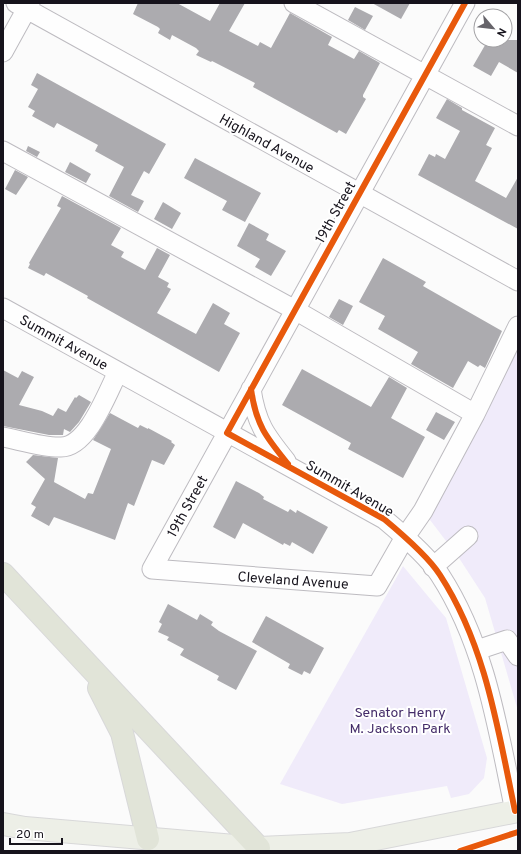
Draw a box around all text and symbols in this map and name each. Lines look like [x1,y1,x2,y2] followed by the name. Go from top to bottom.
[473,8,513,48] north arrow
[493,25,509,39] text: N
[216,111,317,177] street label: Highland Avenue
[312,179,360,247] street label: 19th Street
[16,312,111,375] street label: Summit Avenue
[302,457,396,521] street label: Summit Avenue
[164,473,212,541] street label: 19th Street
[237,569,349,594] street label: Cleveland Avenue
[349,705,451,738] park label: Senator Henry M. Jackson Park
[10,820,62,846] scale bar
[16,827,44,843] text: 20 m

